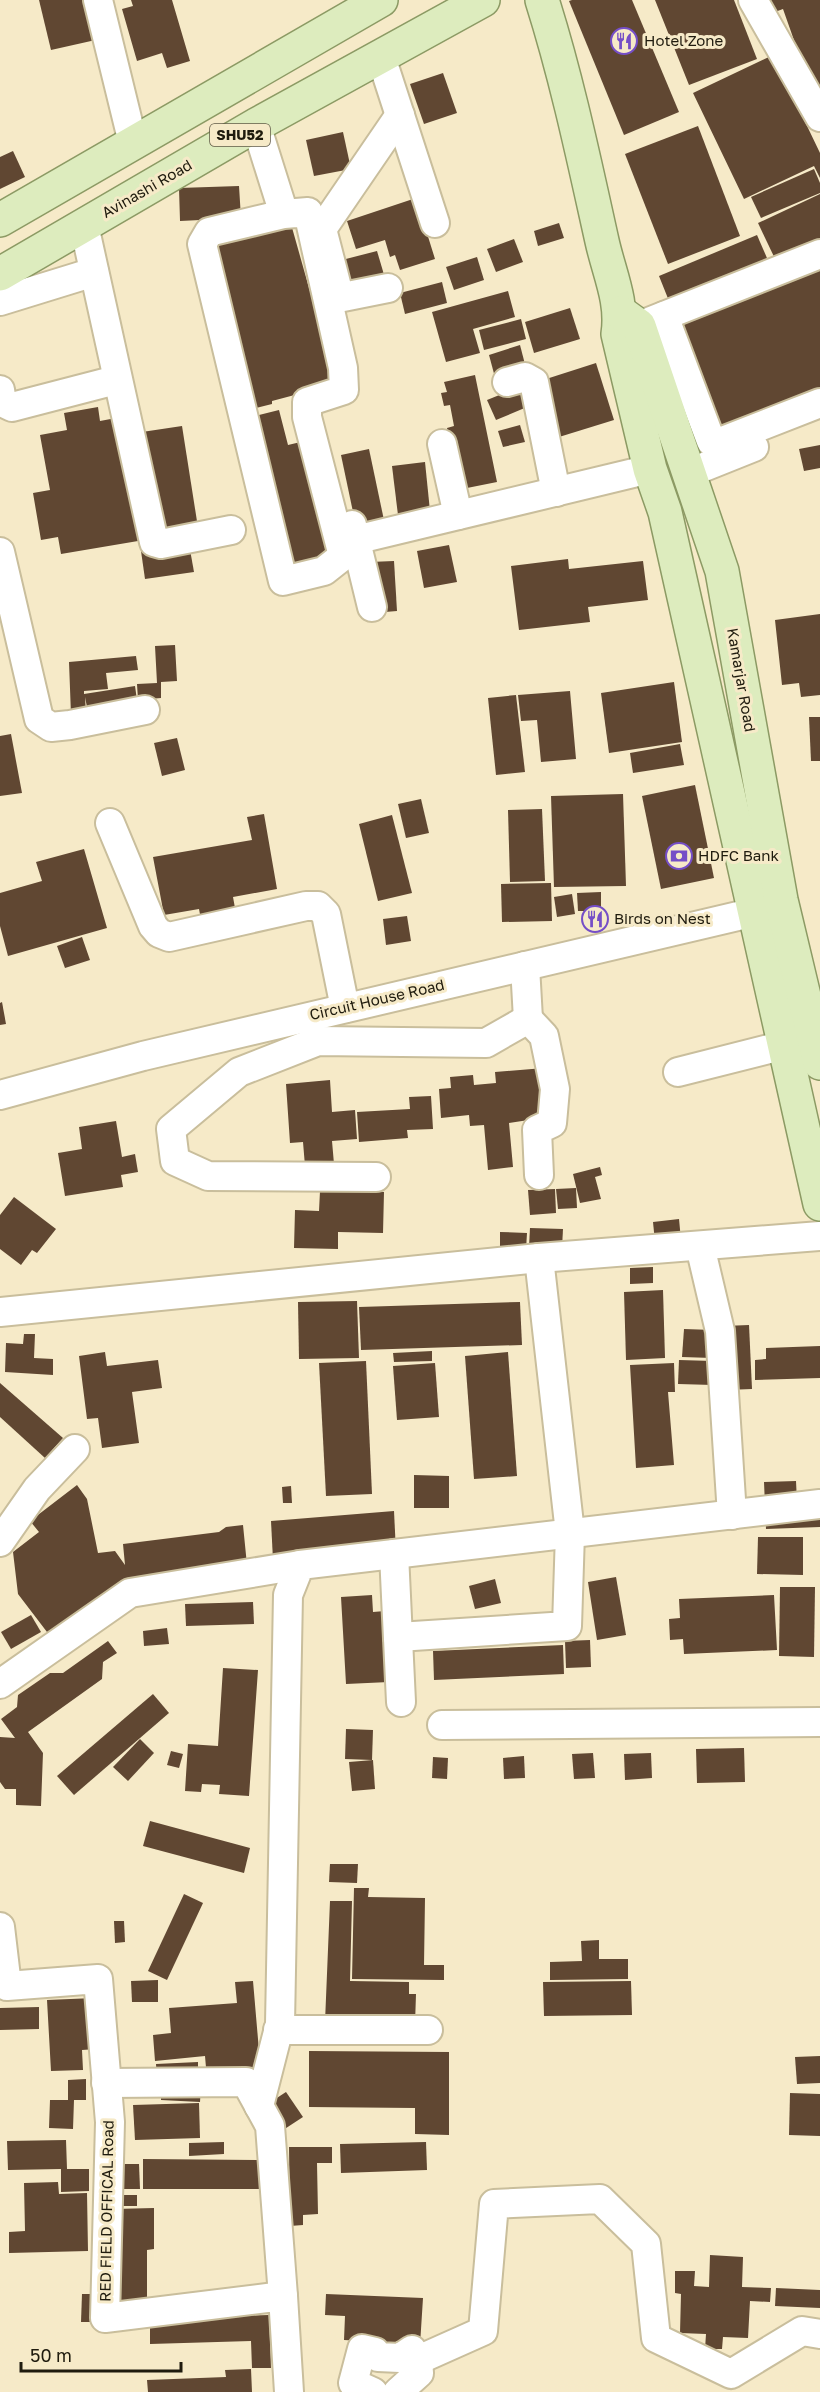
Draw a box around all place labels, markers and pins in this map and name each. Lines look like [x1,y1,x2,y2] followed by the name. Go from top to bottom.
[609,26,639,56] restaurant icon: Hotel Zone
[644,31,724,49] place label: Hotel Zone
[664,841,694,871] bank icon: HDFC Bank
[698,846,779,864] place label: HDFC Bank
[580,904,610,934] restaurant icon: Birds on Nest
[614,909,711,927] place label: Birds on Nest

